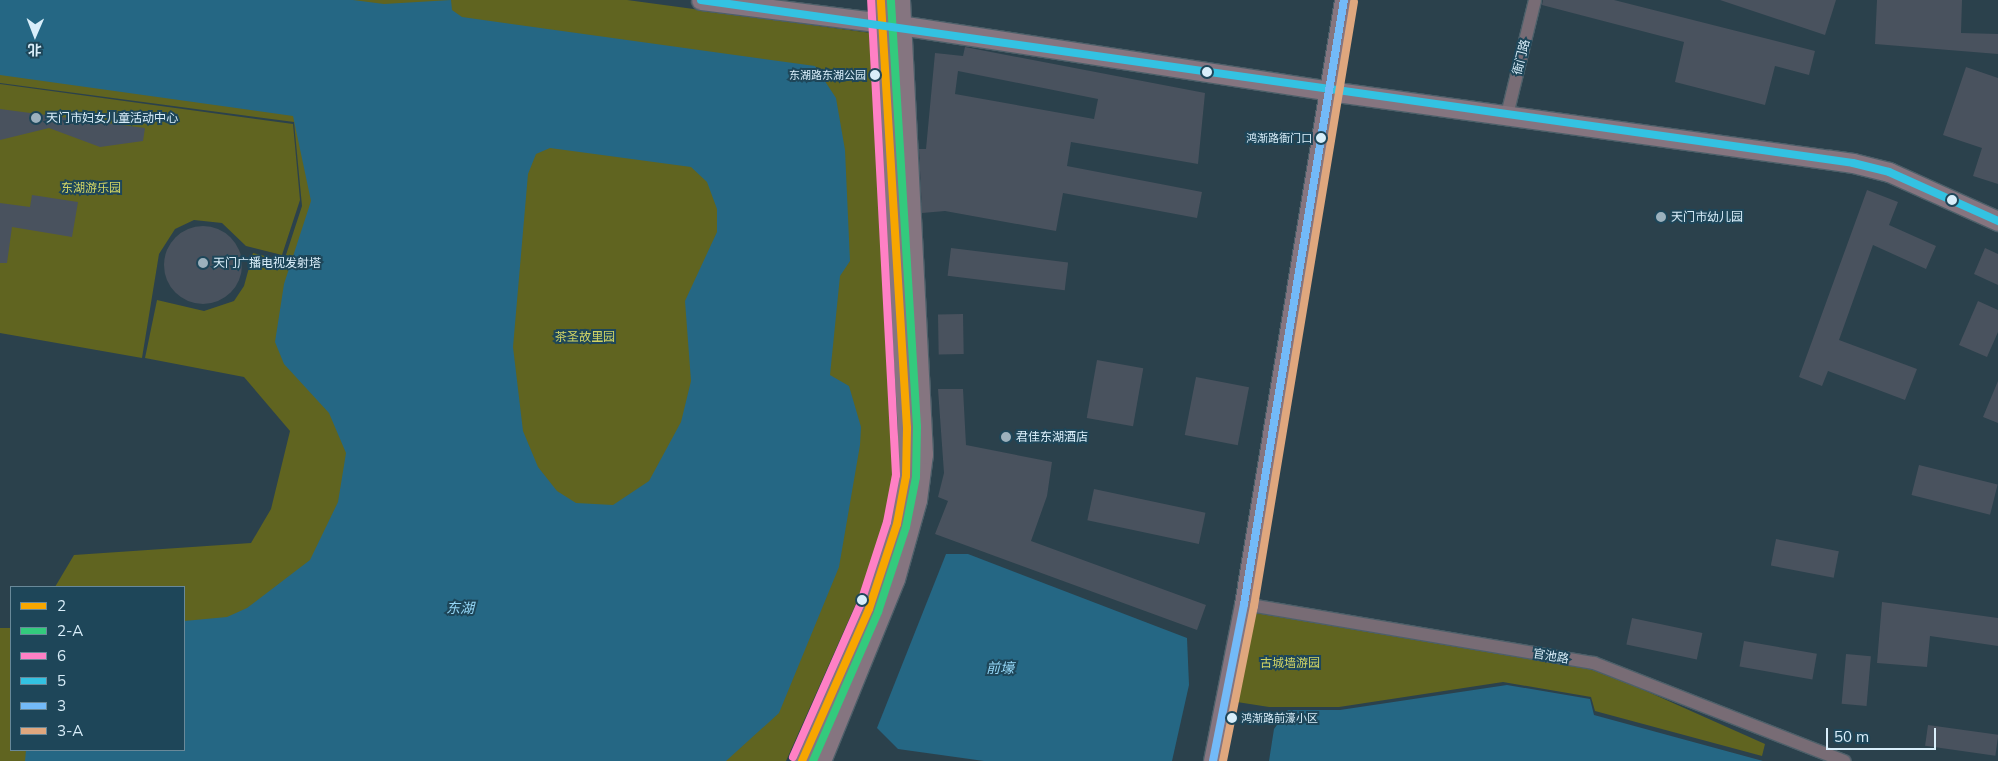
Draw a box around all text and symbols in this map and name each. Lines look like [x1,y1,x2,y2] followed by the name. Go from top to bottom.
[10,10,60,60] north arrow
[1510,38,1532,76] street label: 衙门路
[28,41,42,59] text: 北
[1202,67,1212,77] unlabelled marker
[789,68,866,82] place label: 东湖路东湖公园
[870,70,880,80] marker: 东湖路东湖公园
[46,111,178,125] place label: 天门市妇女儿童活动中心
[30,112,42,124] marker: 天门市妇女儿童活动中心
[1246,131,1312,145] place label: 鸿渐路衙门口
[1316,133,1326,143] marker: 鸿渐路衙门口
[61,181,121,195] park label: 东湖游乐园
[1947,195,1957,205] unlabelled marker
[1671,210,1743,224] place label: 天门市幼儿园
[1655,211,1667,223] marker: 天门市幼儿园
[213,256,321,270] place label: 天门广播电视发射塔
[197,257,209,269] marker: 天门广播电视发射塔
[555,330,615,344] park label: 茶圣故里园
[1016,430,1088,444] place label: 君佳东湖酒店
[1000,431,1012,443] marker: 君佳东湖酒店
[10,586,185,751] legend
[857,595,867,605] unlabelled marker
[57,596,66,615] text: 2
[446,600,474,616] water label: 东湖
[57,621,83,640] text: 2-A
[57,646,66,665] text: 6
[1532,646,1570,666] street label: 官池路
[1260,656,1320,670] park label: 古城墙游园
[986,660,1014,676] water label: 前壕
[57,671,66,690] text: 5
[57,696,66,715] text: 3
[1241,711,1318,725] place label: 鸿渐路前濠小区
[1227,713,1237,723] marker: 鸿渐路前濠小区
[1828,718,1938,750] scale bar
[57,721,83,740] text: 3-A
[1834,727,1869,746] text: 50 m

